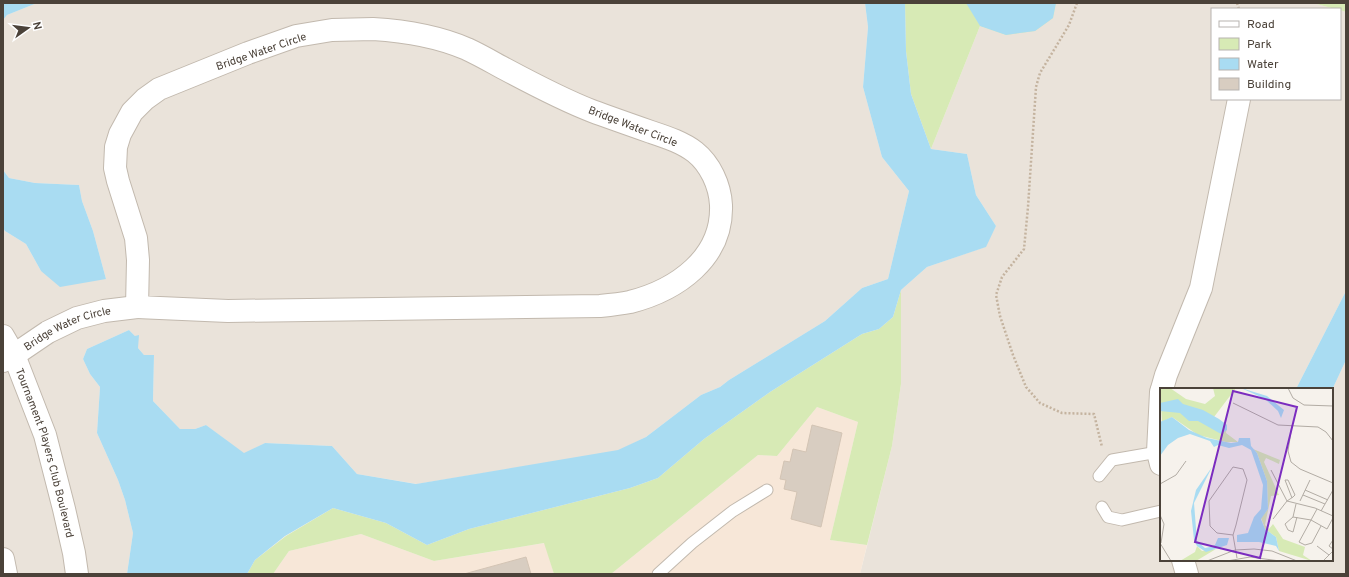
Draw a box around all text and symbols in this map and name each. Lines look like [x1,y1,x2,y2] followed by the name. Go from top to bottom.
[8,8,48,48] north arrow
[1211,8,1341,100] legend
[1247,17,1275,33] text: Road
[29,20,44,31] text: N
[214,30,308,74] street label: Bridge Water Circle
[1247,37,1272,53] text: Park
[1247,57,1279,73] text: Water
[1247,77,1291,93] text: Building
[586,103,679,150] street label: Bridge Water Circle
[21,304,112,354] street label: Bridge Water Circle
[12,367,76,539] street label: Tournament Players Club Boulevard
[1160,388,1333,561] inset map

